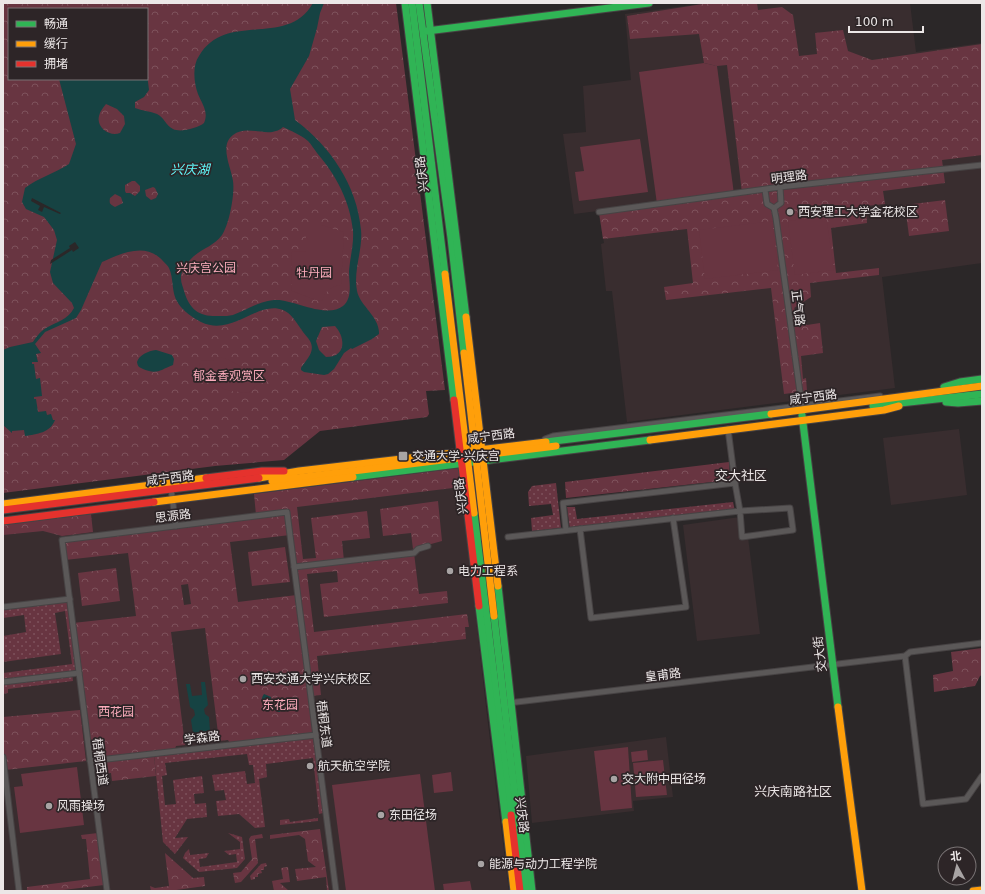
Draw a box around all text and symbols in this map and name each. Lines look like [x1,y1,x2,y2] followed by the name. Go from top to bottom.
[8,8,148,80] legend
[849,8,923,34] scale bar
[855,15,893,29] text: 100 m
[44,17,68,31] text: 畅通
[44,37,68,51] text: 缓行
[44,57,68,71] text: 拥堵
[413,155,431,193] street label: 兴庆路
[170,162,211,177] water label: 兴庆湖
[770,168,808,186] street label: 明理路
[798,205,918,219] place label: 西安理工大学金花校区
[785,207,795,217] marker: 西安理工大学金花校区
[176,261,236,275] park label: 兴庆宫公园
[296,266,332,280] park label: 牡丹园
[789,289,807,327] street label: 正气路
[193,369,265,383] park label: 郁金香观赏区
[788,387,838,407] street label: 咸宁西路
[466,426,516,446] street label: 咸宁西路
[412,449,500,463] place label: 交通大学·兴庆宫
[397,450,409,462] marker: 交通大学·兴庆宫
[145,468,195,488] street label: 咸宁西路
[715,468,767,483] district label: 交大社区
[452,477,470,515] street label: 兴庆路
[154,507,192,525] street label: 思源路
[458,564,518,578] place label: 电力工程系
[445,566,455,576] marker: 电力工程系
[811,635,829,673] street label: 交大街
[644,666,682,684] street label: 皇甫路
[251,672,371,686] place label: 西安交通大学兴庆校区
[238,674,248,684] marker: 西安交通大学兴庆校区
[262,698,298,712] park label: 东花园
[314,699,334,749] street label: 梧桐东道
[98,705,134,719] park label: 西花园
[183,729,221,747] street label: 学森路
[90,737,110,787] street label: 梧桐西道
[318,759,390,773] place label: 航天航空学院
[305,761,315,771] marker: 航天航空学院
[622,772,706,786] place label: 交大附中田径场
[609,774,619,784] marker: 交大附中田径场
[754,784,832,799] district label: 兴庆南路社区
[513,796,531,834] street label: 兴庆路
[57,799,105,813] place label: 风雨操场
[44,801,54,811] marker: 风雨操场
[389,808,437,822] place label: 东田径场
[376,810,386,820] marker: 东田径场
[937,846,977,886] north arrow
[950,849,962,864] text: 北
[489,857,597,871] place label: 能源与动力工程学院
[476,859,486,869] marker: 能源与动力工程学院

